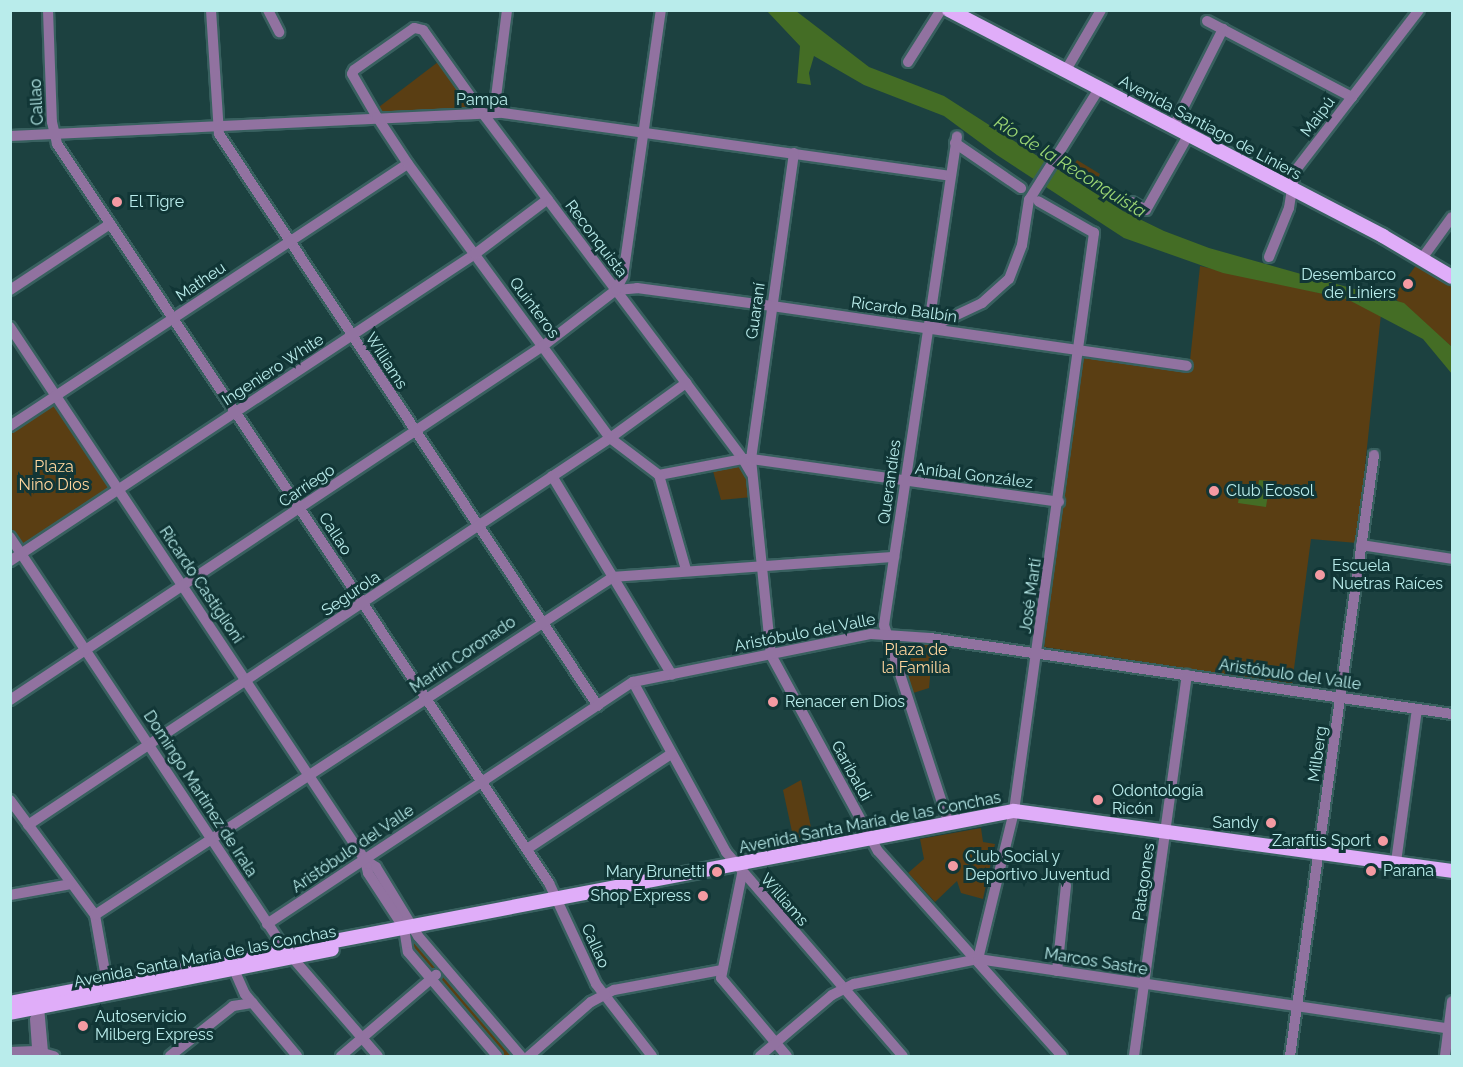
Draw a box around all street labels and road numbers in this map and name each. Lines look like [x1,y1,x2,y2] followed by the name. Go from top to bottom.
[1115,72,1305,184] street label: Avenida Santiago de Liniers
[26,78,48,126] street label: Callao
[456,90,508,110] street label: Pampa
[1297,93,1339,141] street label: Maipú
[561,197,631,281] street label: Reconquista
[172,258,230,306] street label: Matheu
[505,274,563,342] street label: Quinteros
[743,282,769,340] street label: Guaraní
[850,293,958,327] street label: Ricardo Balbín
[361,329,411,393] street label: Williams
[218,330,328,410] street label: Ingeniero White
[875,439,905,525] street label: Querandíes
[914,459,1034,493] street label: Aníbal González
[275,460,339,512] street label: Carriego
[314,509,356,559] street label: Callao
[155,523,247,647] street label: Ricardo Castiglioni
[1016,557,1046,635] street label: José Martí
[318,567,384,621] street label: Segurola
[732,610,878,656] street label: Aristóbulo del Valle
[406,613,520,697] street label: Martín Coronado
[1217,655,1363,695] street label: Aristóbulo del Valle
[139,707,261,881] street label: Domingo Martínez de Irala
[1305,725,1331,783] street label: Milberg
[827,738,875,804] street label: Garibaldi
[737,788,1003,858] street label: Avenida Santa María de las Conchas
[288,801,418,897] street label: Aristóbulo del Valle
[1129,842,1159,922] street label: Patagones
[756,870,812,930] street label: Williams
[577,921,613,971] street label: Callao
[72,922,338,992] street label: Avenida Santa María de las Conchas
[1043,944,1149,980] street label: Marcos Sastre

